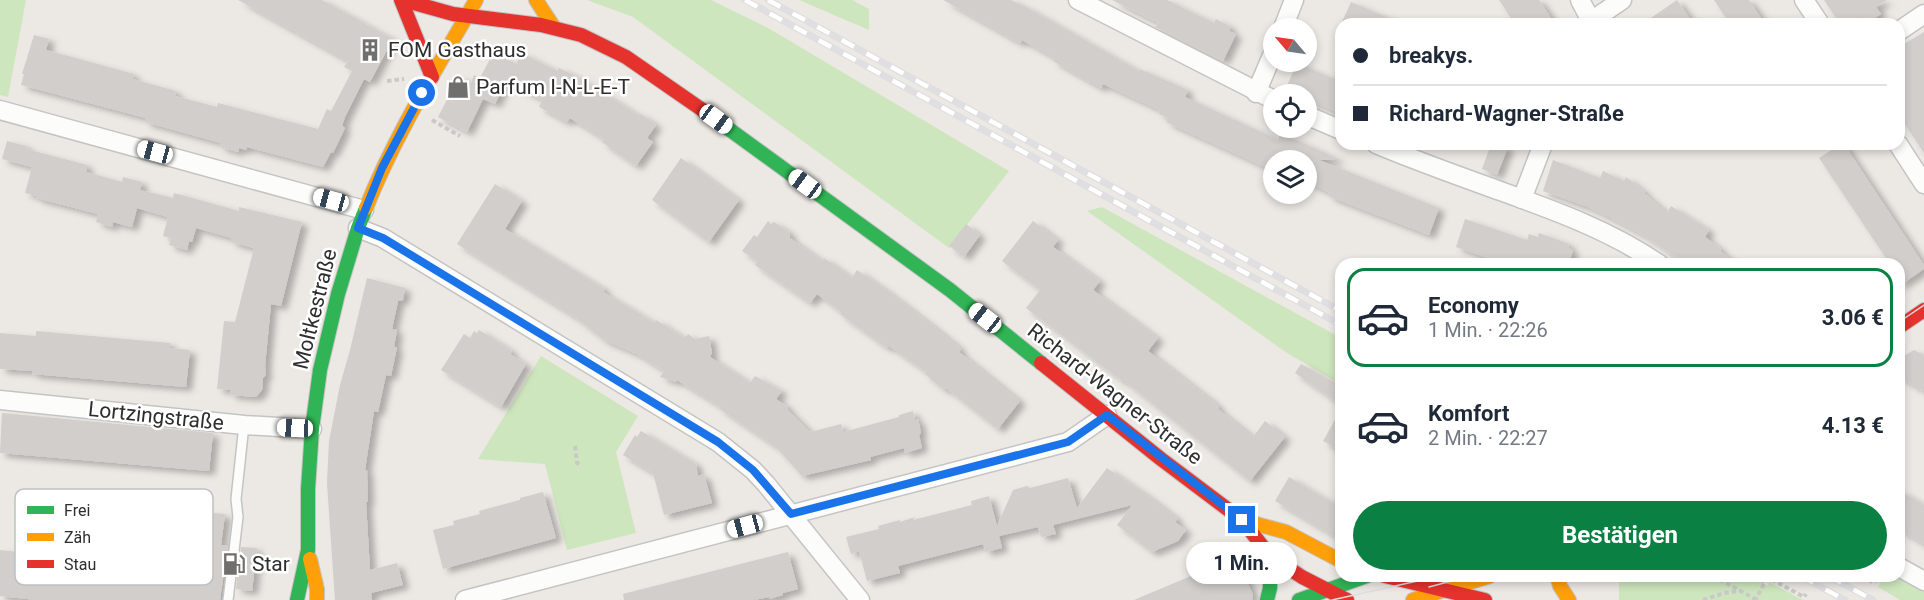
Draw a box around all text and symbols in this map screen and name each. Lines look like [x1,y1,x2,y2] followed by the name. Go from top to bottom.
[1263,18,1317,72] north arrow
[1263,18,1317,204] map controls
[357,37,383,63] building icon: FOM Gasthaus
[388,38,526,62] place label: FOM Gasthaus
[1389,43,1473,68] text: breakys.
[445,74,471,100] shop icon: Parfum I-N-L-E-T
[476,75,630,99] place label: Parfum I-N-L-E-T
[408,79,435,106] route start
[1263,84,1317,138] button: locate
[696,101,736,137] car
[1389,101,1624,126] text: Richard-Wagner-Straße
[135,139,175,165] car
[1263,150,1317,204] button: layers
[785,166,825,202] car
[311,187,351,213] car
[288,246,342,372] street label: Moltkestraße
[1356,291,1410,345] icon: car
[1428,293,1519,318] text: Economy
[965,300,1005,336] car
[1822,305,1884,330] text: 3.06 €
[1023,318,1207,470] street label: Richard-Wagner-Straße
[1428,318,1548,342] text: 1 Min. · 22:26
[87,397,225,435] street label: Lortzingstraße
[1356,399,1410,453] icon: car
[1428,401,1510,426] text: Komfort
[1822,413,1884,438] text: 4.13 €
[277,418,313,438] car
[1428,426,1548,450] text: 2 Min. · 22:27
[15,489,213,585] legend
[64,501,90,520] text: Frei
[1353,501,1887,570] button: Bestätigen
[1228,506,1255,533] route end
[725,513,765,539] car
[64,528,91,547] text: Zäh
[1186,541,1298,583] callout: 1 Min.
[221,551,247,577] fuel station icon: Star
[1213,551,1270,575] text: 1 Min.
[252,552,290,576] place label: Star
[64,555,96,574] text: Stau

